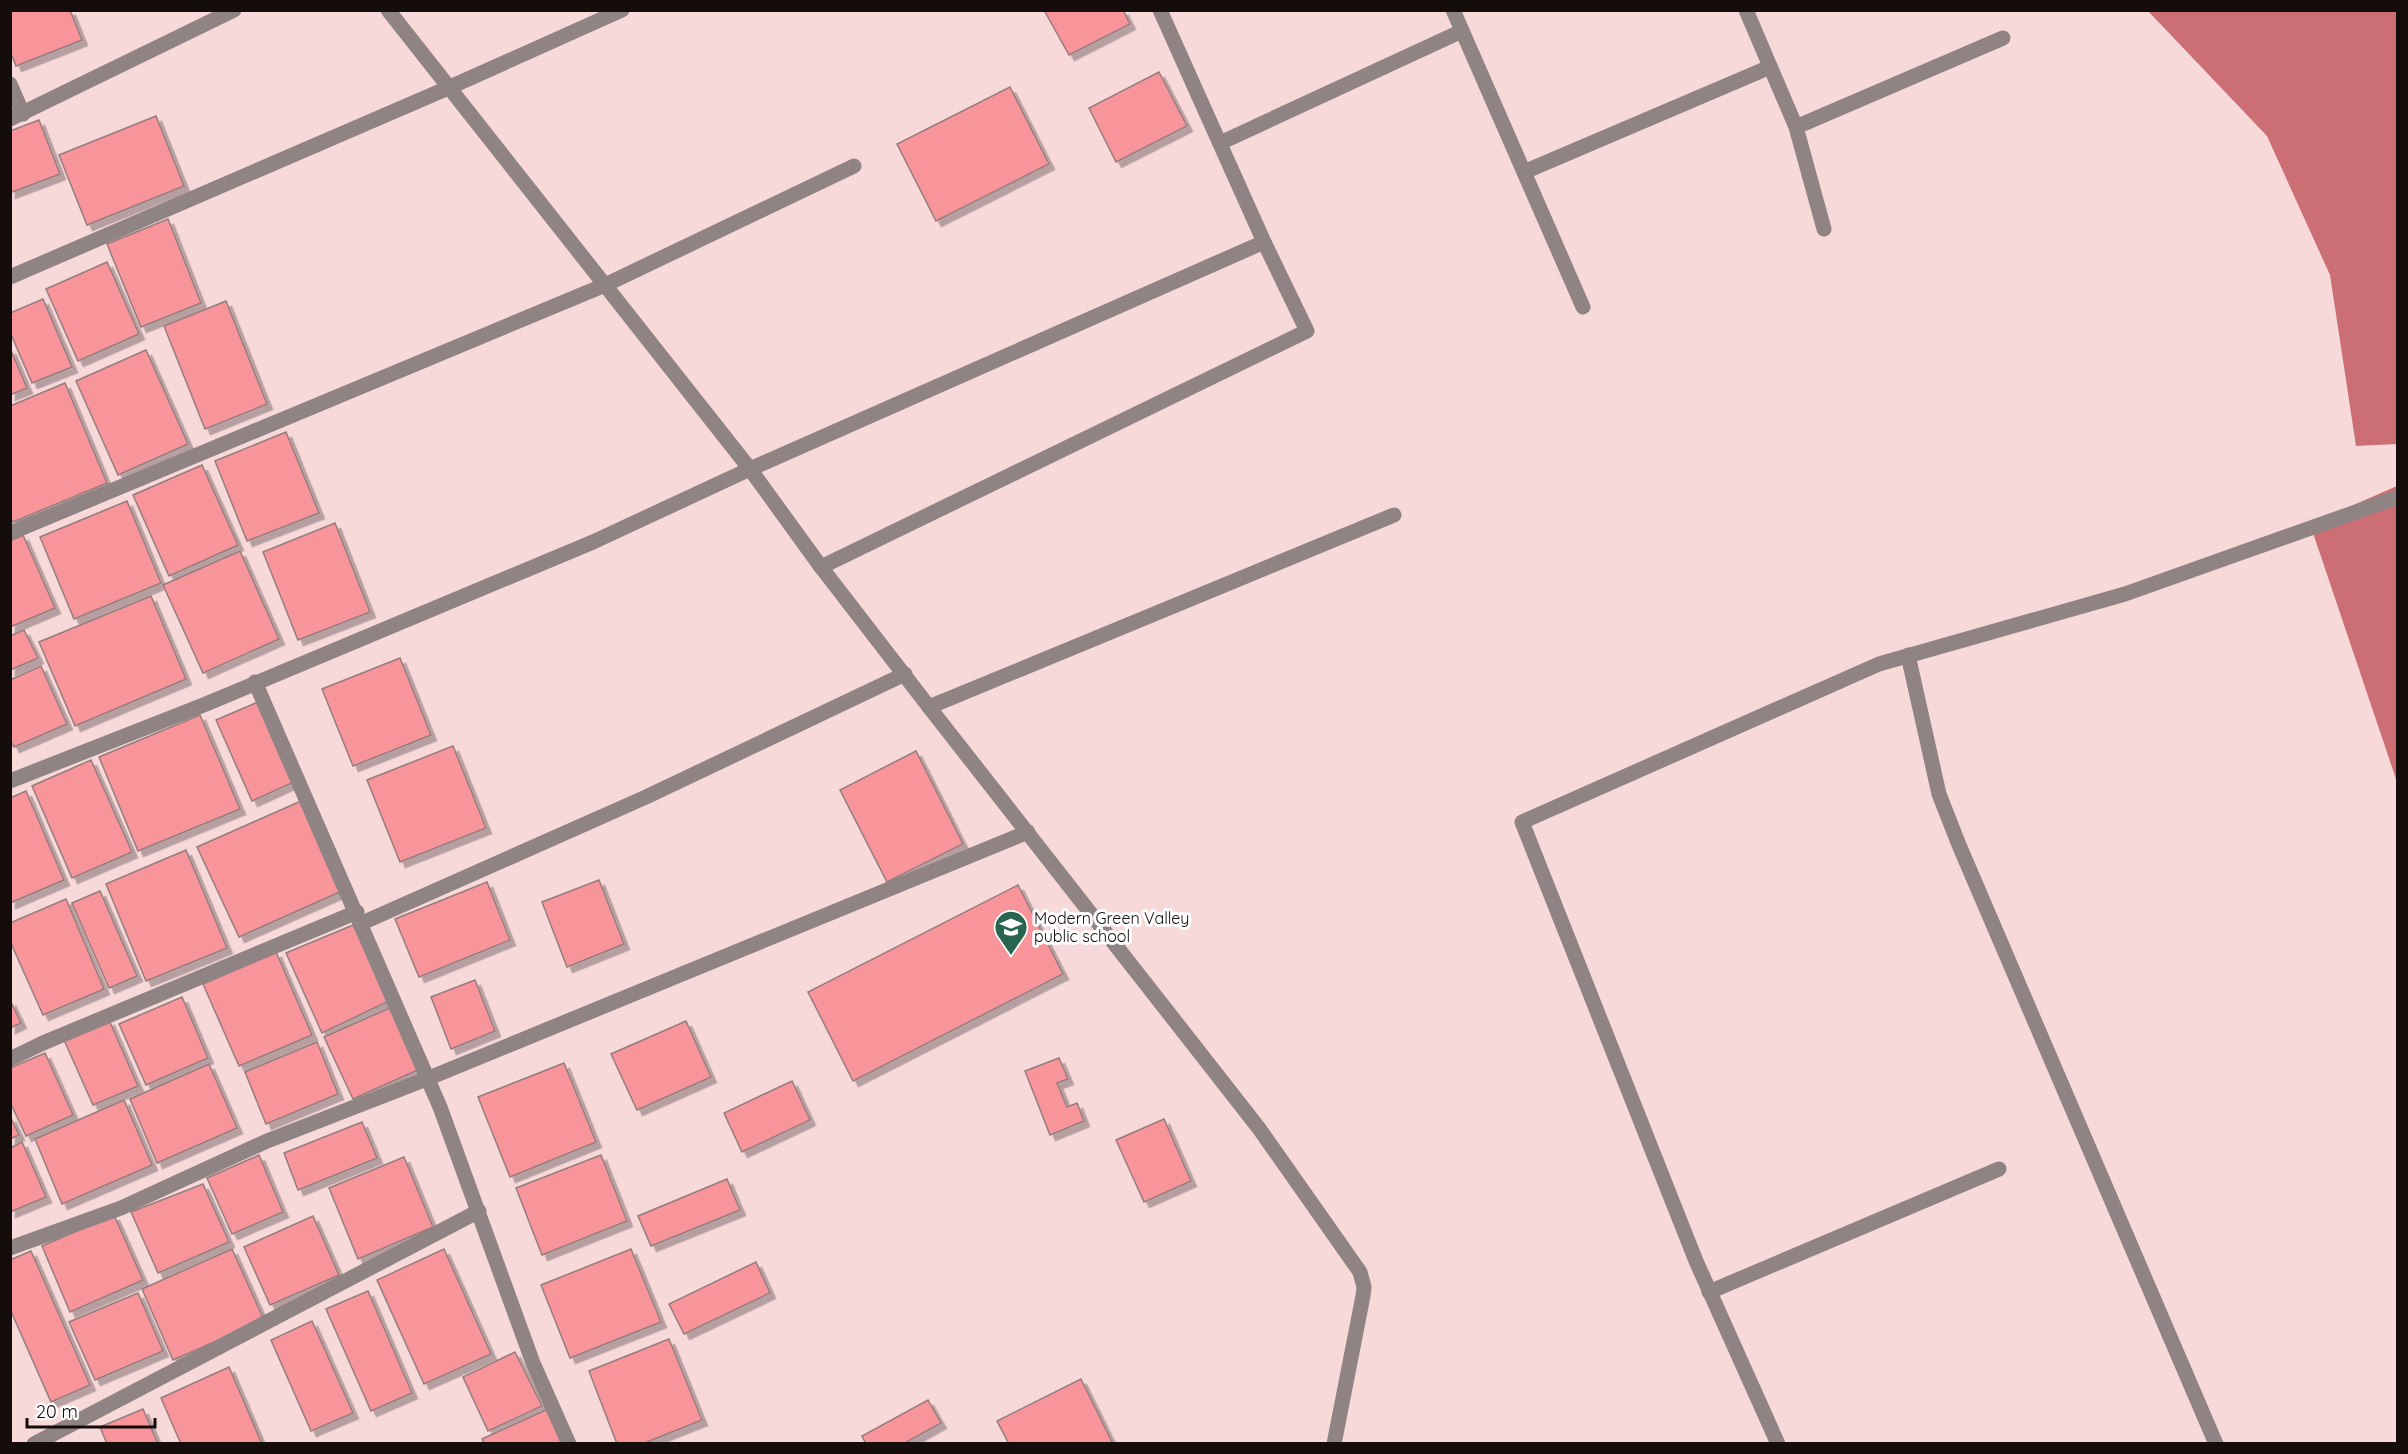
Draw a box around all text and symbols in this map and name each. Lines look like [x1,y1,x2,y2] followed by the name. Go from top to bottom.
[1034,908,1189,946] place label: Modern Green Valley public school
[993,909,1029,956] school or university icon: Modern Green Valley public school
[27,1391,154,1429] scale bar
[36,1400,78,1423] text: 20 m

